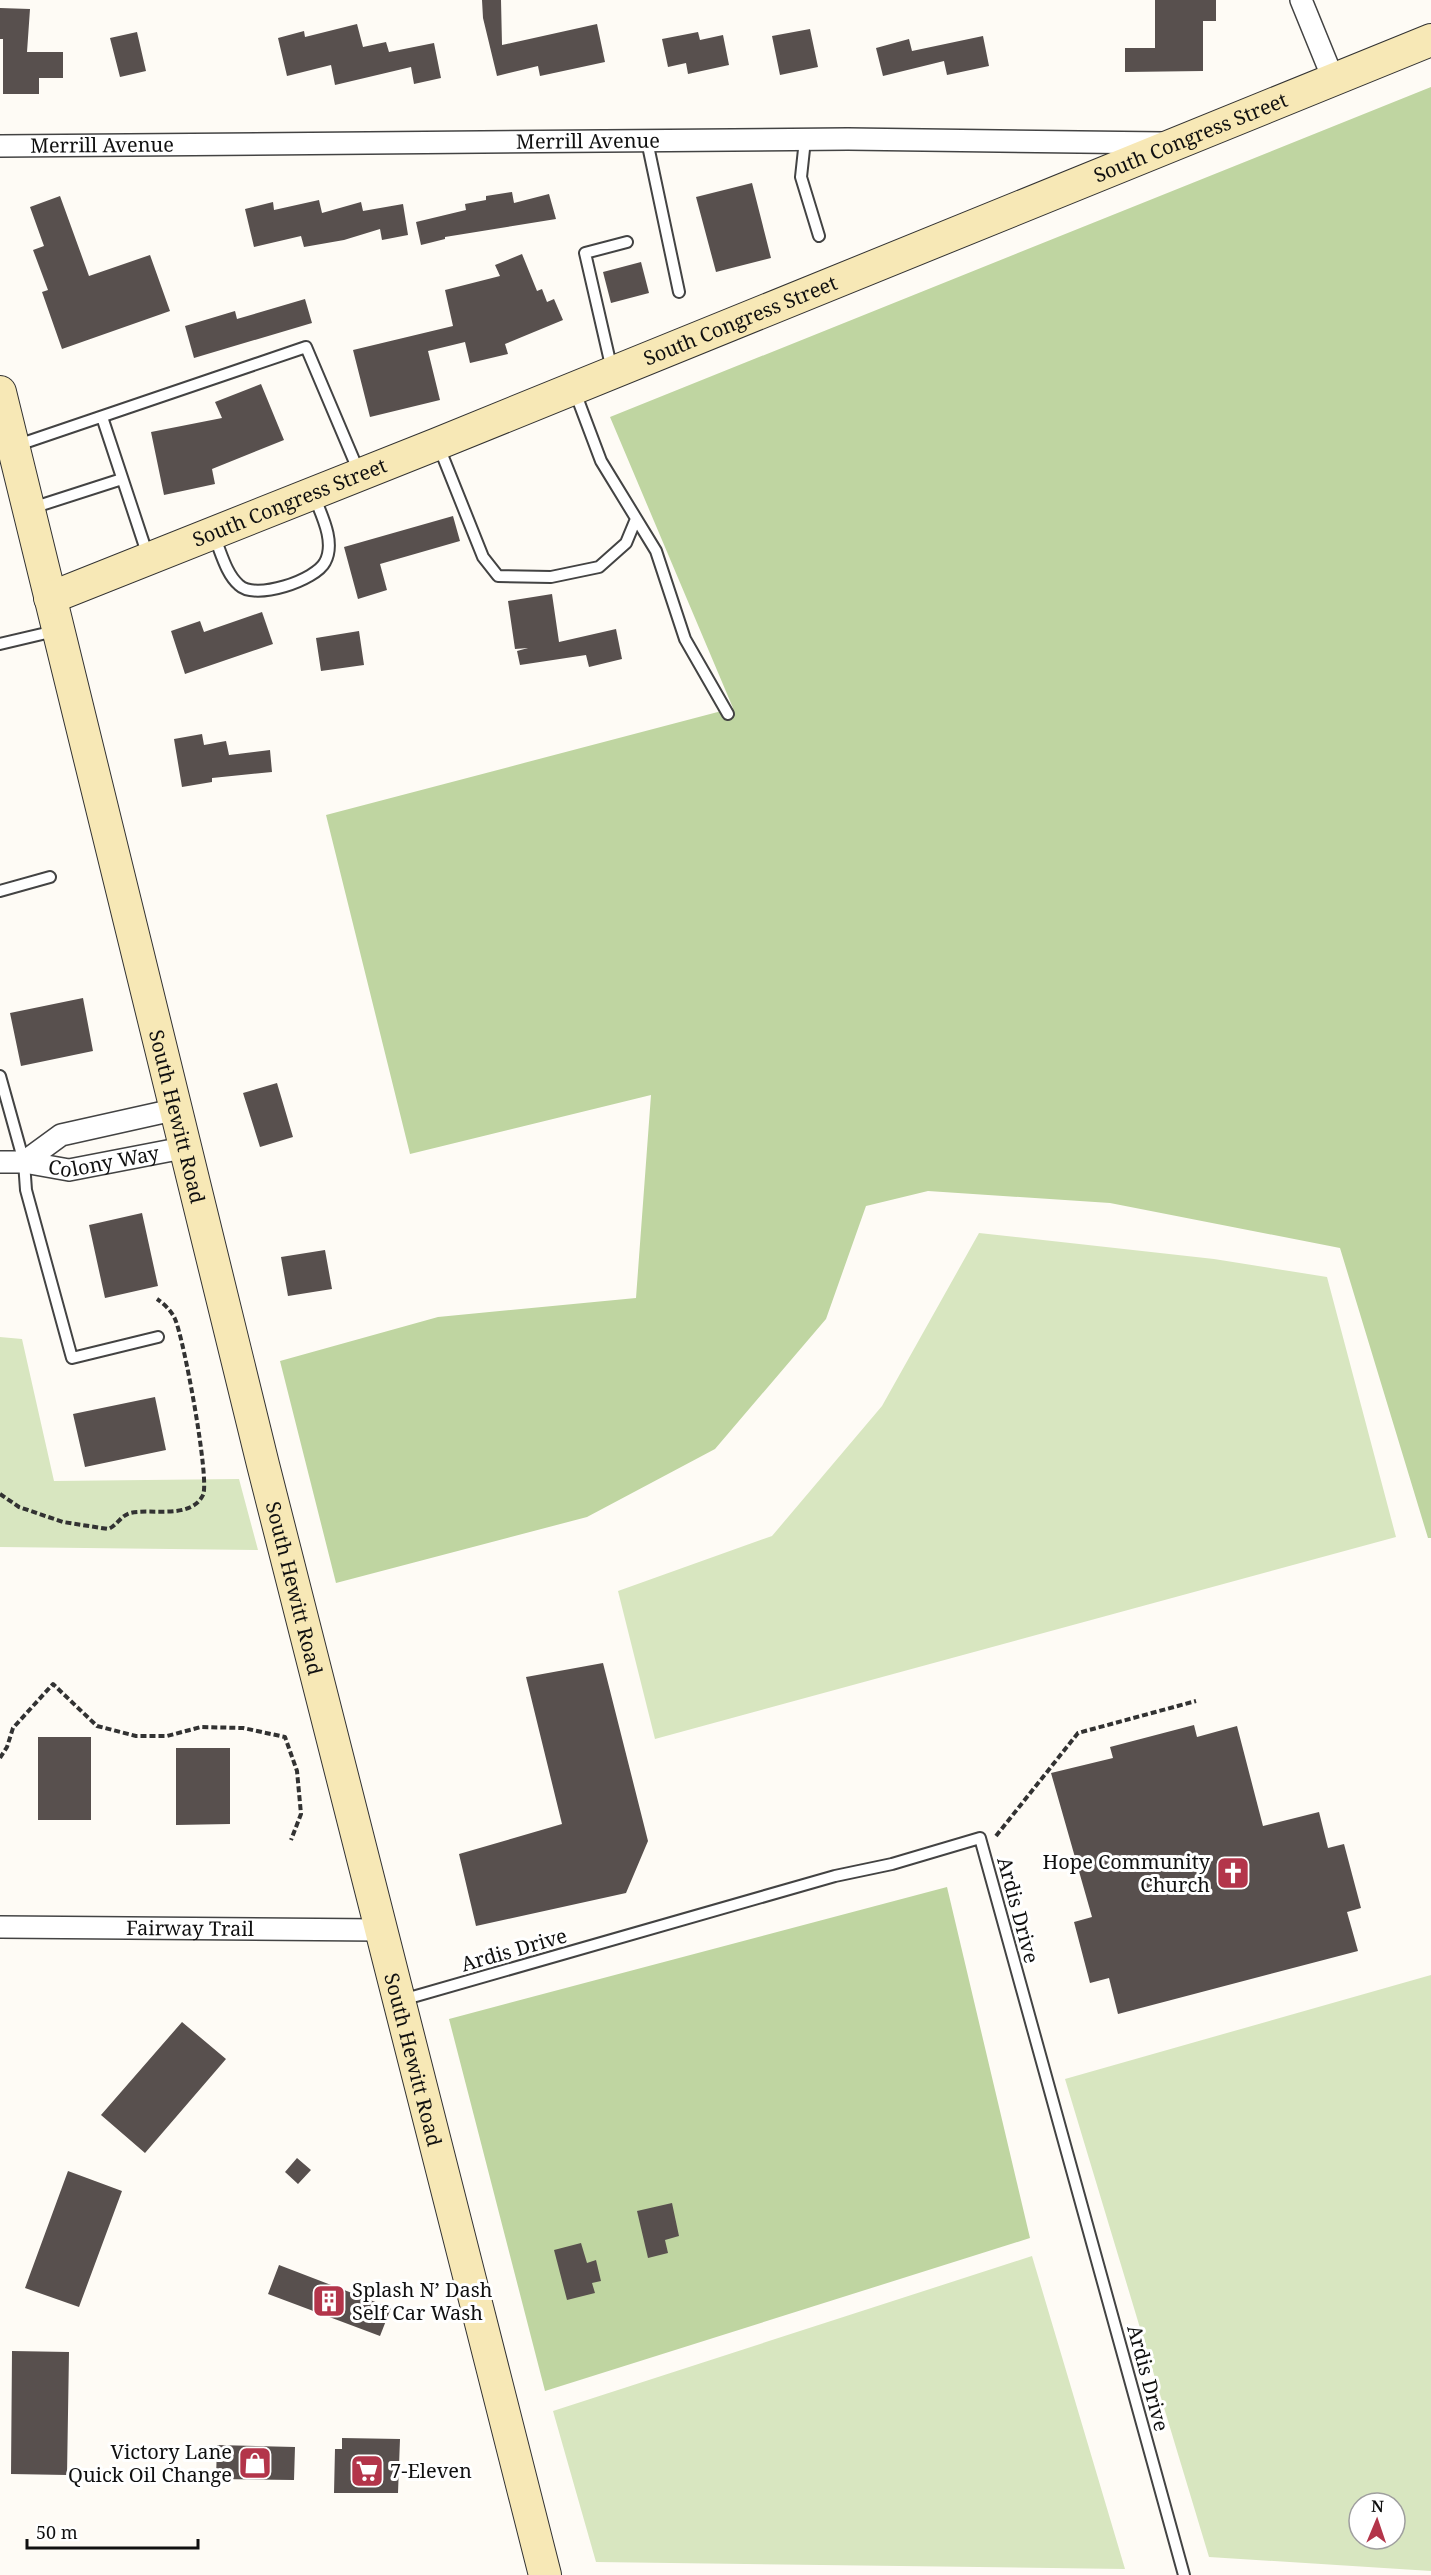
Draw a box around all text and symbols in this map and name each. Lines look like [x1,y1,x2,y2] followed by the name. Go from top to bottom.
[1090,86,1291,189] street label: South Congress Street
[516,127,660,155] street label: Merrill Avenue
[30,131,174,159] street label: Merrill Avenue
[639,269,841,372] street label: South Congress Street
[188,451,391,553] street label: South Congress Street
[143,1027,212,1206] street label: South Hewitt Road
[46,1139,162,1183] street label: Colony Way
[260,1499,329,1678] street label: South Hewitt Road
[1042,1848,1211,1898] place label: Hope Community Church
[991,1854,1046,1966] street label: Ardis Drive
[1215,1855,1251,1891] church icon: Hope Community Church
[126,1914,254,1942] street label: Fairway Trail
[458,1922,570,1978] street label: Ardis Drive
[378,1970,448,2149] street label: South Hewitt Road
[352,2276,493,2326] place label: Splash N’ Dash Self Car Wash
[311,2283,347,2319] building icon: Splash N’ Dash Self Car Wash
[1121,2322,1176,2434] street label: Ardis Drive
[68,2438,232,2488] place label: Victory Lane Quick Oil Change
[237,2445,273,2481] shop icon: Victory Lane Quick Oil Change
[349,2453,385,2489] supermarket icon: 7-Eleven
[390,2457,472,2484] place label: 7-Eleven
[1347,2491,1407,2551] north arrow
[1371,2495,1385,2517] text: N
[27,2512,198,2550] scale bar
[36,2520,78,2544] text: 50 m

